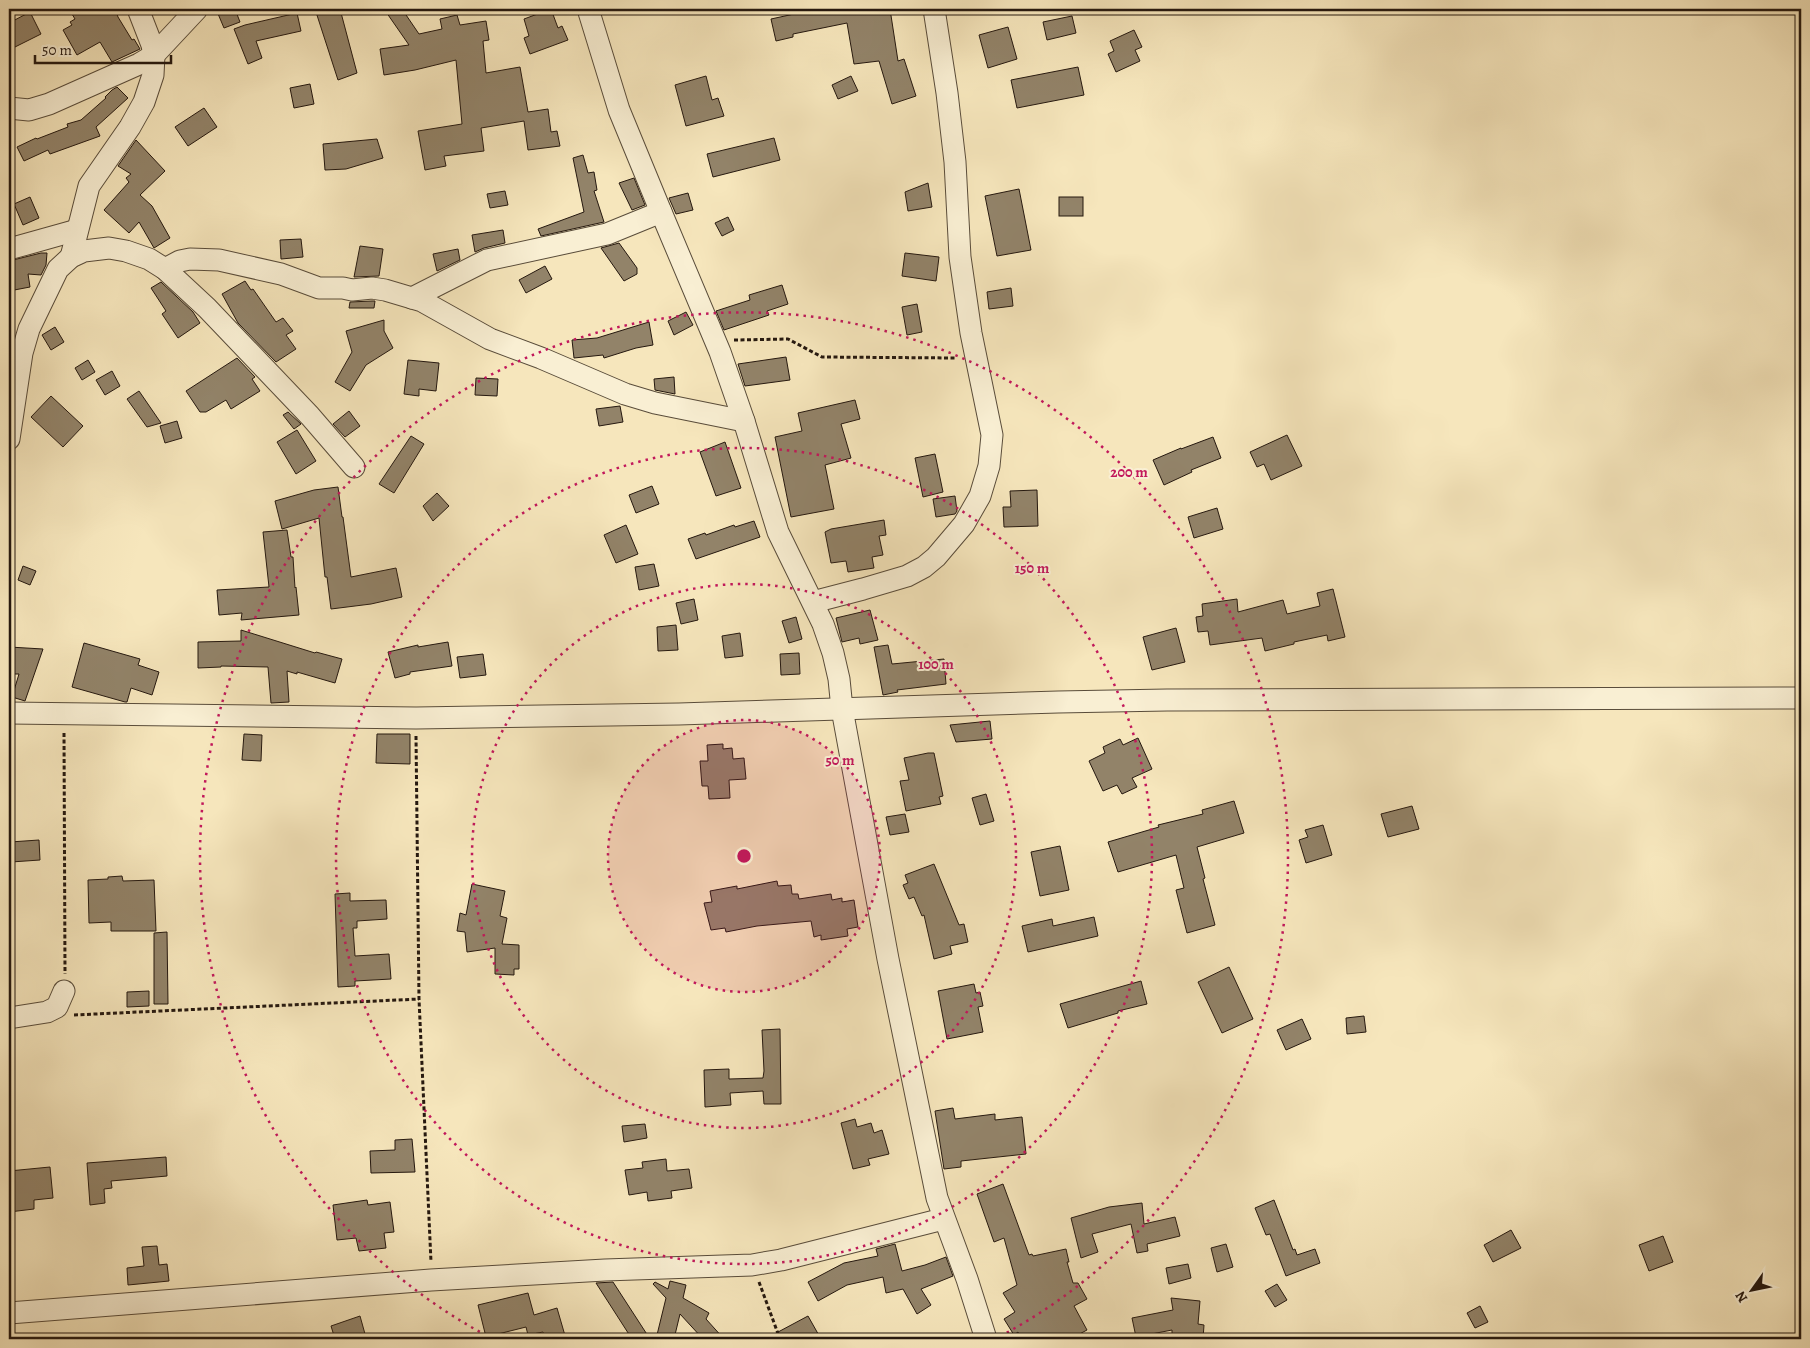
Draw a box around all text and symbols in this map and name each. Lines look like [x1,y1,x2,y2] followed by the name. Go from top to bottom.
[35,32,171,64] scale bar
[42,40,72,60] text: 50 m
[1110,462,1148,482] text: 200 m
[1015,558,1050,578] text: 150 m
[918,654,954,674] text: 100 m
[825,750,855,770] text: 50 m
[735,847,753,865] centre of rings
[1728,1266,1778,1316] north arrow
[1731,1287,1752,1306] text: N

